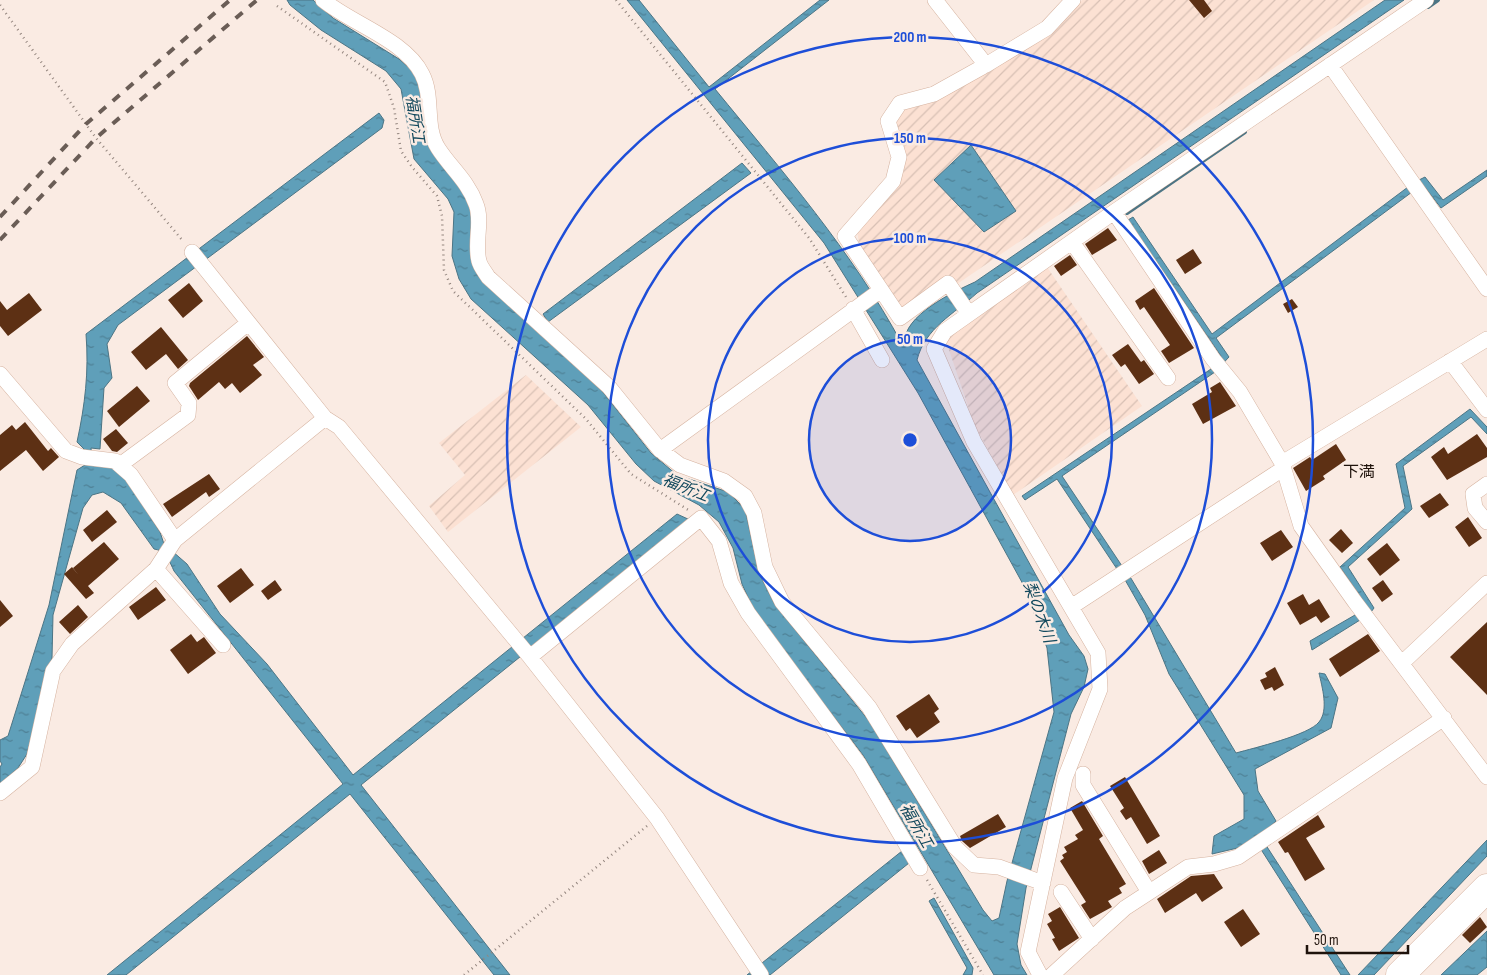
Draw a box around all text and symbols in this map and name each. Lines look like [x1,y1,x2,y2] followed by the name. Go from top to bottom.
[893,28,927,47] text: 200 m
[401,94,428,146] water label: 福所江
[894,129,926,148] text: 150 m
[894,229,926,248] text: 100 m
[897,330,923,349] text: 50 m
[901,431,919,449] centre of rings
[1343,463,1375,482] district label: 下満
[660,471,713,507] water label: 福所江
[1019,579,1059,648] water label: 梨の木川
[895,800,937,853] water label: 福所江
[1307,922,1408,954] scale bar
[1314,931,1339,950] text: 50 m

